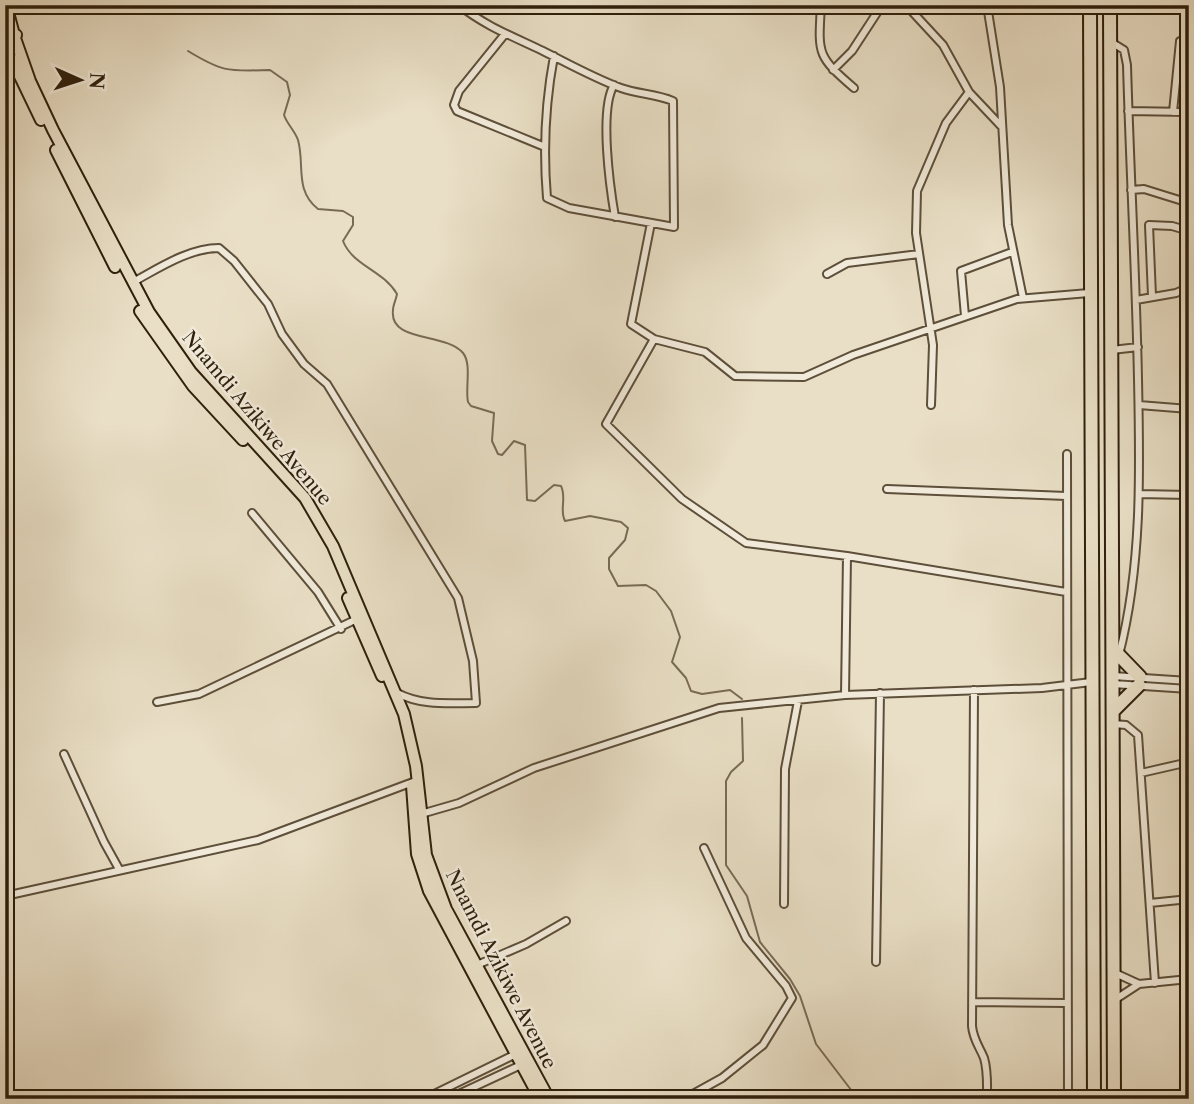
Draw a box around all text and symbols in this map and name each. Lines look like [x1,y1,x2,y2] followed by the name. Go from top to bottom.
[46,46,116,116] north arrow
[85,72,108,90] text: N
[177,326,337,510] street label: Nnamdi Azikiwe Avenue
[441,866,561,1072] street label: Nnamdi Azikiwe Avenue

